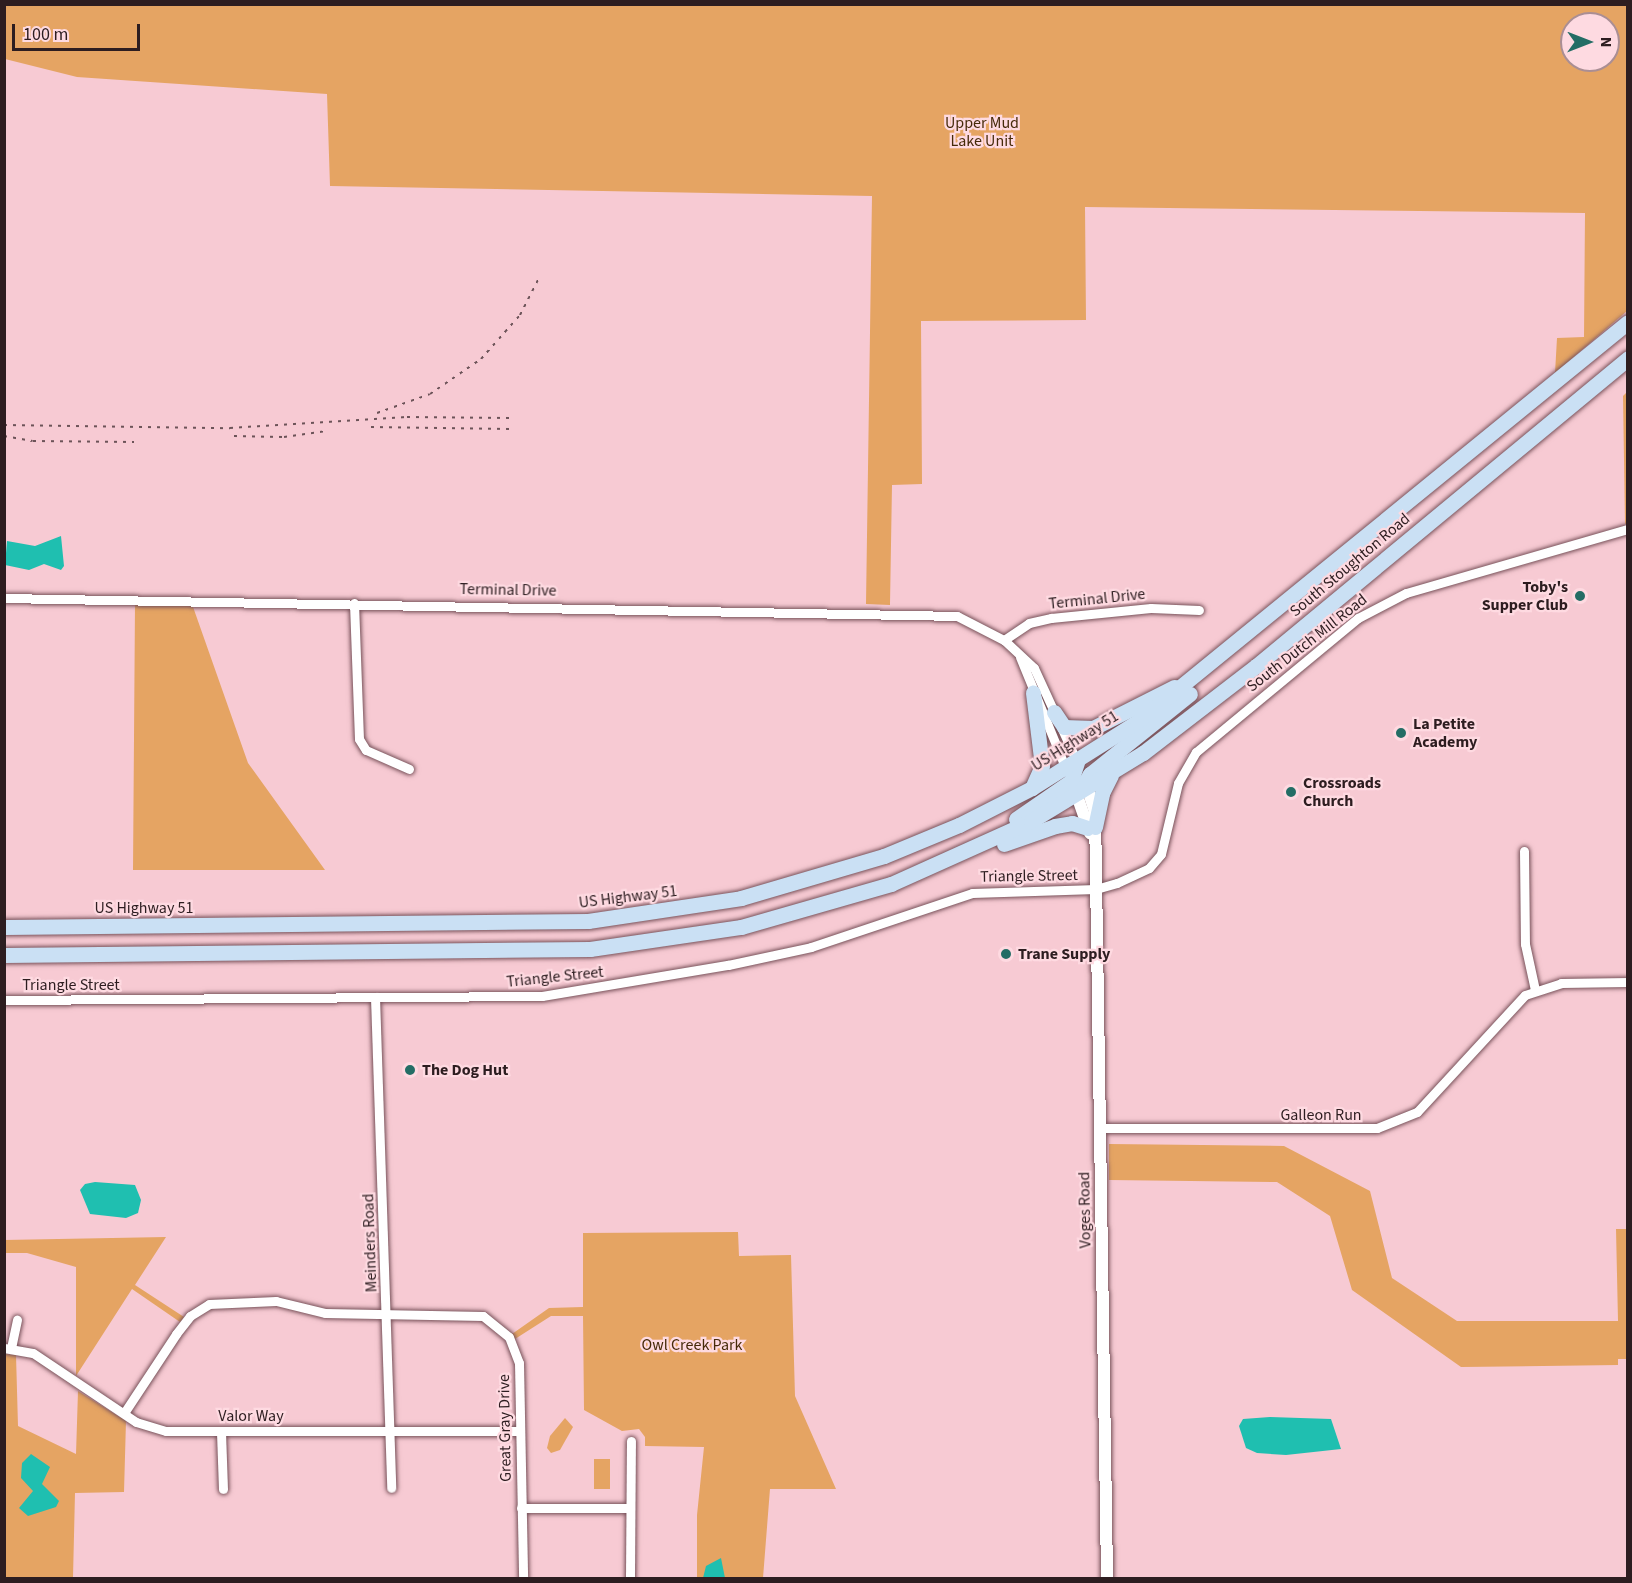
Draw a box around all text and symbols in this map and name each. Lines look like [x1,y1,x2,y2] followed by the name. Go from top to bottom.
[15,12,142,50] scale bar
[1560,12,1620,72] north arrow
[23,22,68,47] text: 100 m
[1595,37,1617,47] text: N
[945,113,1019,151] park label: Upper Mud Lake Unit
[1286,509,1414,621] street label: South Stoughton Road
[1482,577,1568,615] place label: Toby's Supper Club
[459,580,557,600] street label: Terminal Drive
[1048,584,1146,614] street label: Terminal Drive
[1573,589,1587,603] marker: Toby's Supper Club
[1243,590,1371,696] street label: South Dutch Mill Road
[1028,707,1122,775] street label: US Highway 51
[1413,714,1477,752] place label: La Petite Academy
[1394,726,1408,740] marker: La Petite Academy
[1303,773,1381,811] place label: Crossroads Church
[1284,785,1298,799] marker: Crossroads Church
[980,866,1078,886] street label: Triangle Street
[578,881,678,913] street label: US Highway 51
[94,898,194,918] street label: US Highway 51
[1018,944,1110,964] place label: Trane Supply
[999,947,1013,961] marker: Trane Supply
[506,962,604,992] street label: Triangle Street
[22,975,120,995] street label: Triangle Street
[422,1060,508,1080] place label: The Dog Hut
[403,1063,417,1077] marker: The Dog Hut
[1280,1105,1362,1125] street label: Galleon Run
[1075,1171,1095,1249] street label: Voges Road
[359,1193,381,1293] street label: Meinders Road
[642,1335,742,1355] park label: Owl Creek Park
[494,1374,516,1482] street label: Great Gray Drive
[218,1406,284,1426] street label: Valor Way

